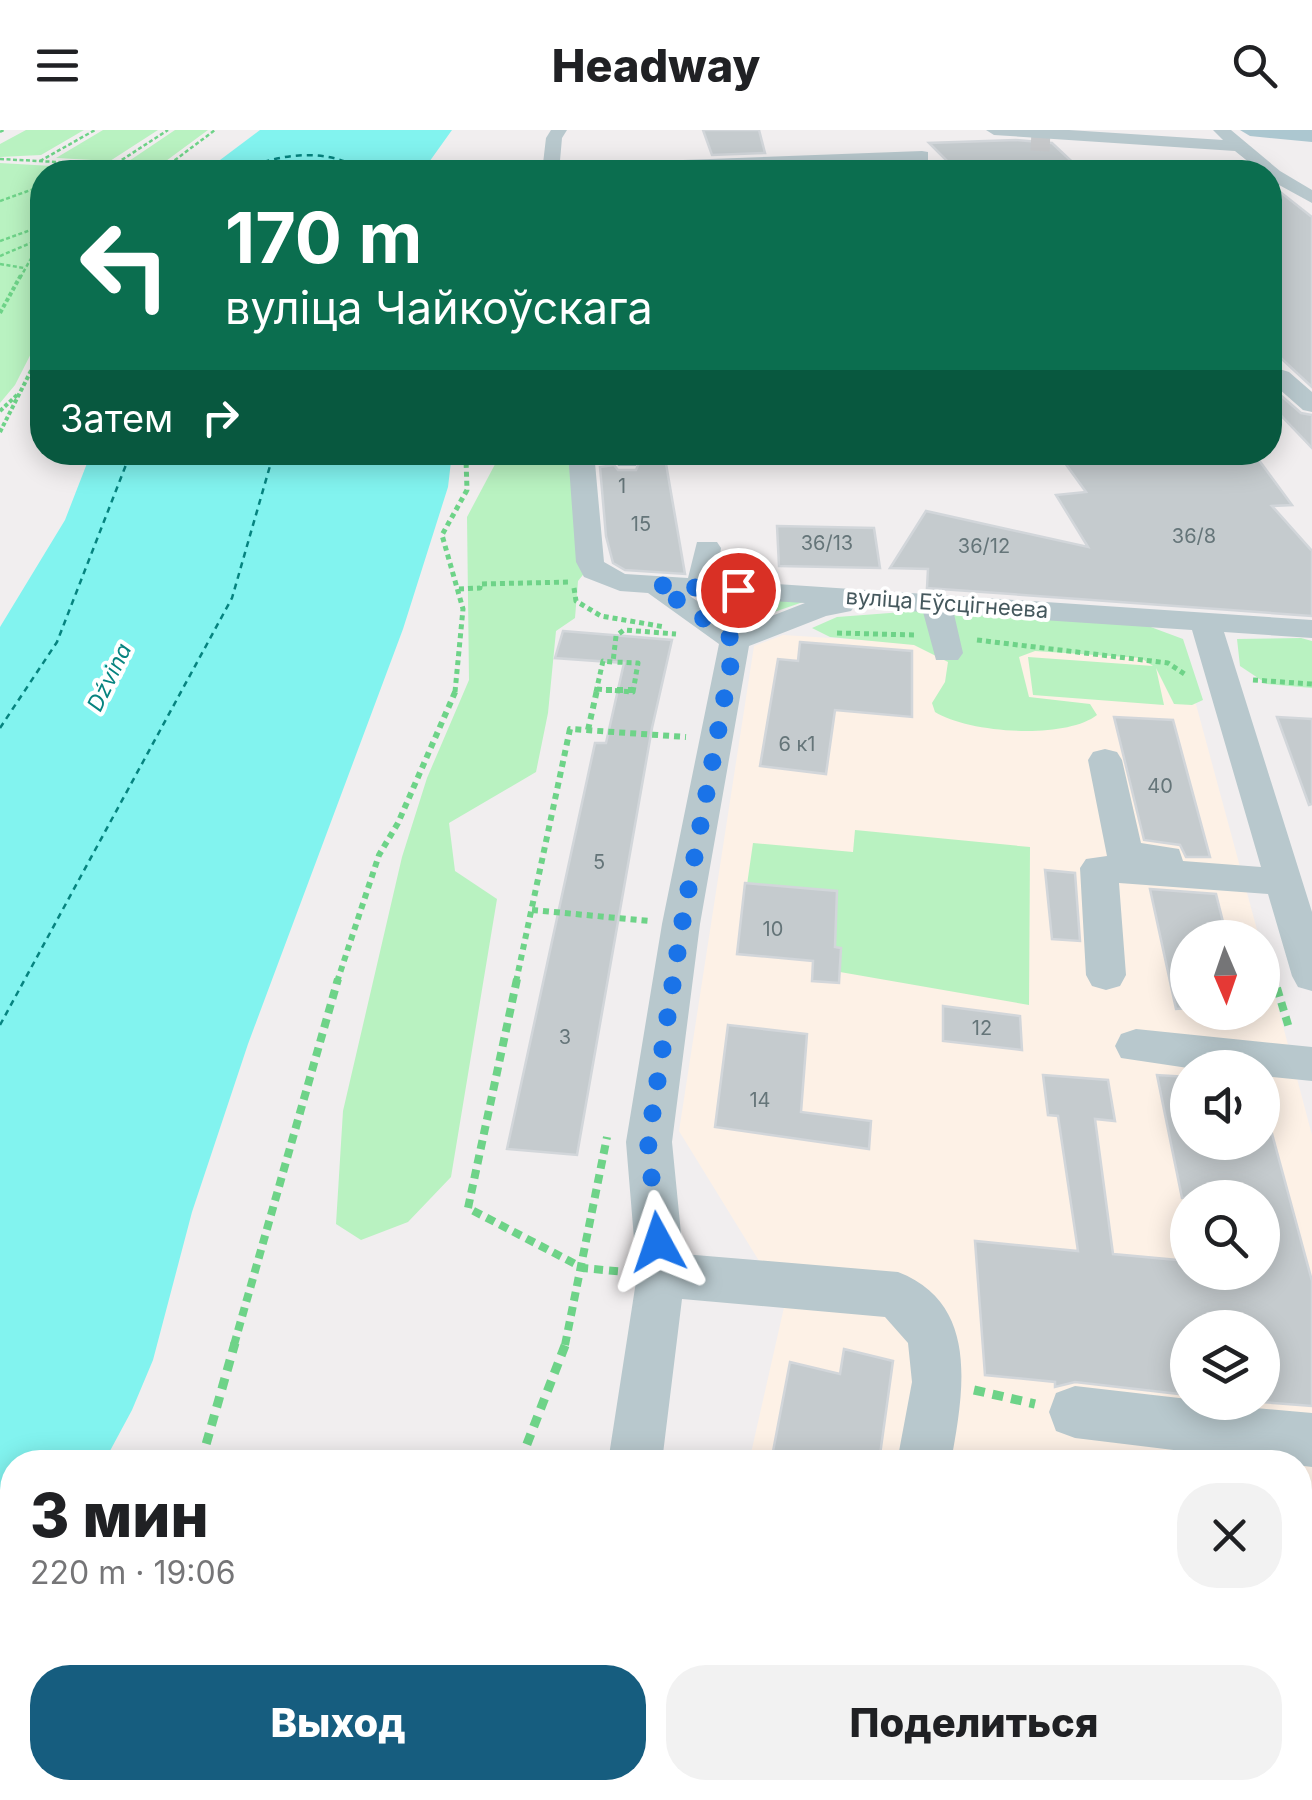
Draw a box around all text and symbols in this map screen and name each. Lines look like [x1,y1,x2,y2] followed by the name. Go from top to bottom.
[30,38,85,93] icon: menu
[552,38,760,93] text: Headway
[1227,38,1282,93] icon: search
[225,195,422,280] text: 170 m
[60,200,190,330] icon: left
[225,280,653,335] text: вуліца Чайкоўскага
[193,390,248,445] icon: right
[60,395,173,441] text: Затем
[618,474,626,498] house number: 1
[631,512,651,536] house number: 15
[1172,524,1216,548] house number: 36/8
[801,531,853,555] house number: 36/13
[958,534,1010,558] house number: 36/12
[696,548,781,633] pin
[711,563,766,618] icon: arrive
[845,583,1049,623] street label: вуліца Еўсцігнеева
[81,639,137,715] water label: Dźvina
[778,732,816,756] house number: 6 к1
[1147,774,1173,798] house number: 40
[593,850,605,874] house number: 5
[763,917,783,941] house number: 10
[1170,920,1280,1030] north arrow
[1170,920,1280,1420] map controls
[972,1016,992,1040] house number: 12
[559,1025,571,1049] house number: 3
[1170,1050,1280,1160] button: sound
[749,1088,771,1112] house number: 14
[1170,1180,1280,1290] button: search
[606,1190,710,1294] position arrow
[1170,1310,1280,1420] button: layers
[30,1479,209,1551] text: 3 мин
[1177,1483,1282,1588] button: close
[30,1553,236,1592] text: 220 m · 19:06
[30,1665,646,1780] button: Выход
[666,1665,1282,1780] button: Поделиться

